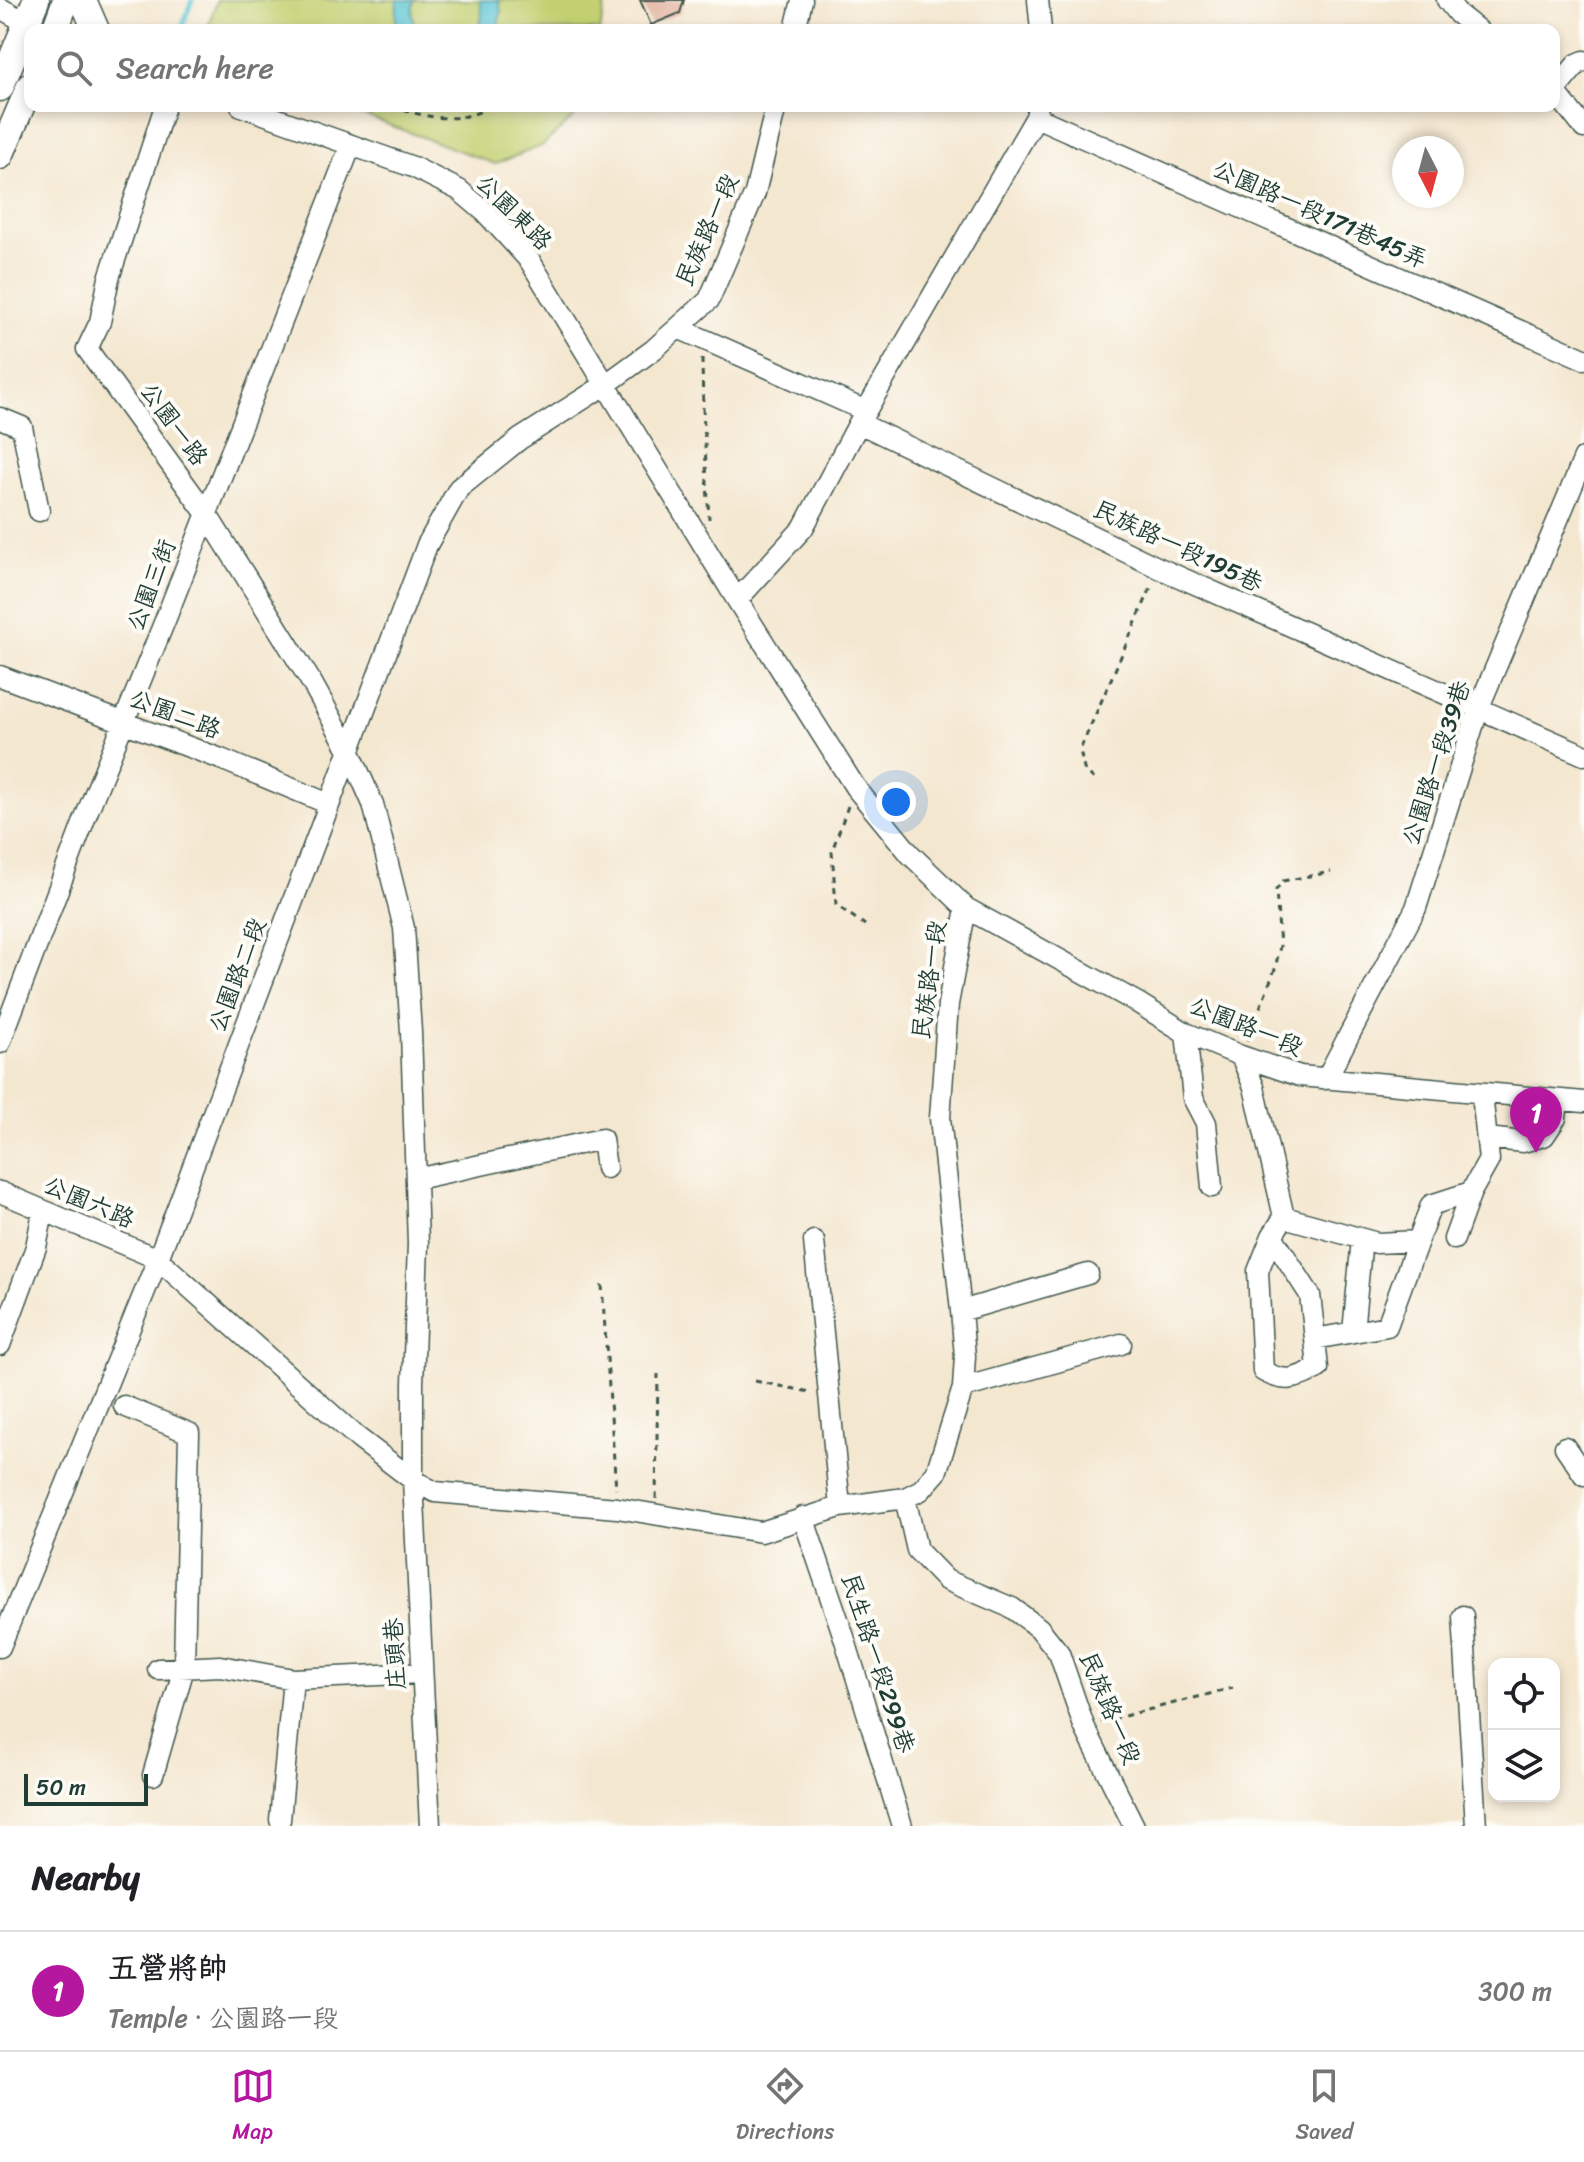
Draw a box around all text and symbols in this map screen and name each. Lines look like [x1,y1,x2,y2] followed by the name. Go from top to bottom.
[24,24,1560,112] search box
[116,41,274,95] text: Search here
[52,46,96,90] icon: search
[1392,136,1464,208] north arrow
[1206,148,1434,280] street label: 公園路一段171巷45弄
[465,163,563,261] street label: 公園東路
[663,167,751,293] street label: 民族路一段
[129,373,219,475] street label: 公園一路
[1086,488,1270,604] street label: 民族路一段195巷
[114,533,188,637] street label: 公園三街
[1389,675,1483,851] street label: 公園路一段39巷
[123,677,227,751] street label: 公園二路
[876,782,916,822] your location
[196,911,278,1039] street label: 公園路二段
[900,918,958,1042] street label: 民族路一段
[1183,984,1309,1068] street label: 公園路一段
[1510,1087,1562,1153] pin: 1
[37,1164,141,1240] street label: 公園六路
[829,1567,927,1759] street label: 民生路一段299巷
[372,1617,418,1691] street label: 庄頭巷
[1067,1645,1153,1771] street label: 民族路一段
[1488,1658,1560,1802] map controls
[1488,1658,1560,1730] button: locate
[1488,1730,1560,1802] button: layers
[36,1768,86,1807] text: 50 m
[24,1770,148,1806] scale bar
[32,1848,140,1908] text: Nearby
[108,1941,228,1995] text: 五營將帥
[52,1968,64,2014] text: 1
[1478,1968,1552,2014] text: 300 m
[108,1995,338,2041] text: Temple · 公園路一段
[231,2064,275,2151] tab: Map
[736,2064,834,2151] tab: Directions
[1295,2064,1353,2151] tab: Saved

